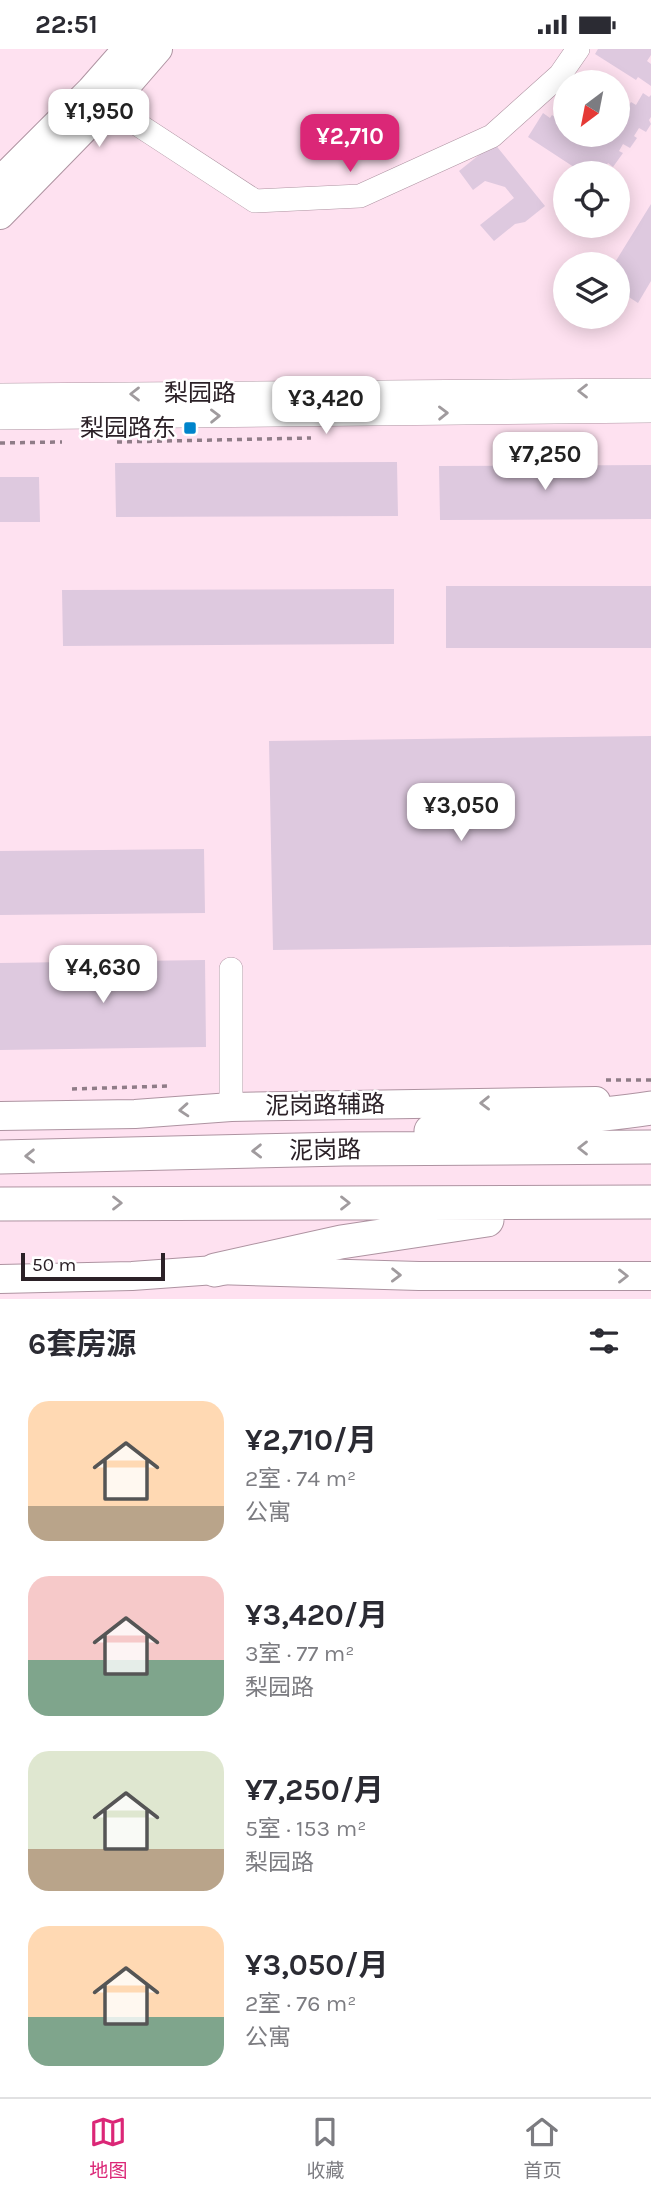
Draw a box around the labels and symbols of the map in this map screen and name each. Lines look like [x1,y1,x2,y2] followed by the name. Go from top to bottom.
[553,70,630,147] north arrow
[42,90,156,149] pin: ¥1,950
[293,115,407,174] pin: ¥2,710
[269,377,383,436] pin: ¥3,420
[164,379,236,407] street label: 梨园路
[577,383,588,399] one-way arrow
[129,386,140,402] one-way arrow
[438,405,448,421] one-way arrow
[210,408,221,423] one-way arrow
[80,414,176,442] place label: 梨园路东
[182,420,198,436] marker: 梨园路东
[488,433,602,492] pin: ¥7,250
[404,783,518,843] pin: ¥3,050
[46,946,160,1005] pin: ¥4,630
[265,1090,385,1120] street label: 泥岗路辅路
[479,1095,490,1111] one-way arrow
[178,1103,189,1118] one-way arrow
[289,1135,361,1165] street label: 泥岗路
[577,1140,588,1156] one-way arrow
[252,1143,262,1159] one-way arrow
[24,1148,35,1164] one-way arrow
[112,1195,123,1211] one-way arrow
[340,1195,350,1211] one-way arrow
[21,1250,164,1282] scale bar
[391,1267,401,1283] one-way arrow
[618,1269,629,1284] one-way arrow

